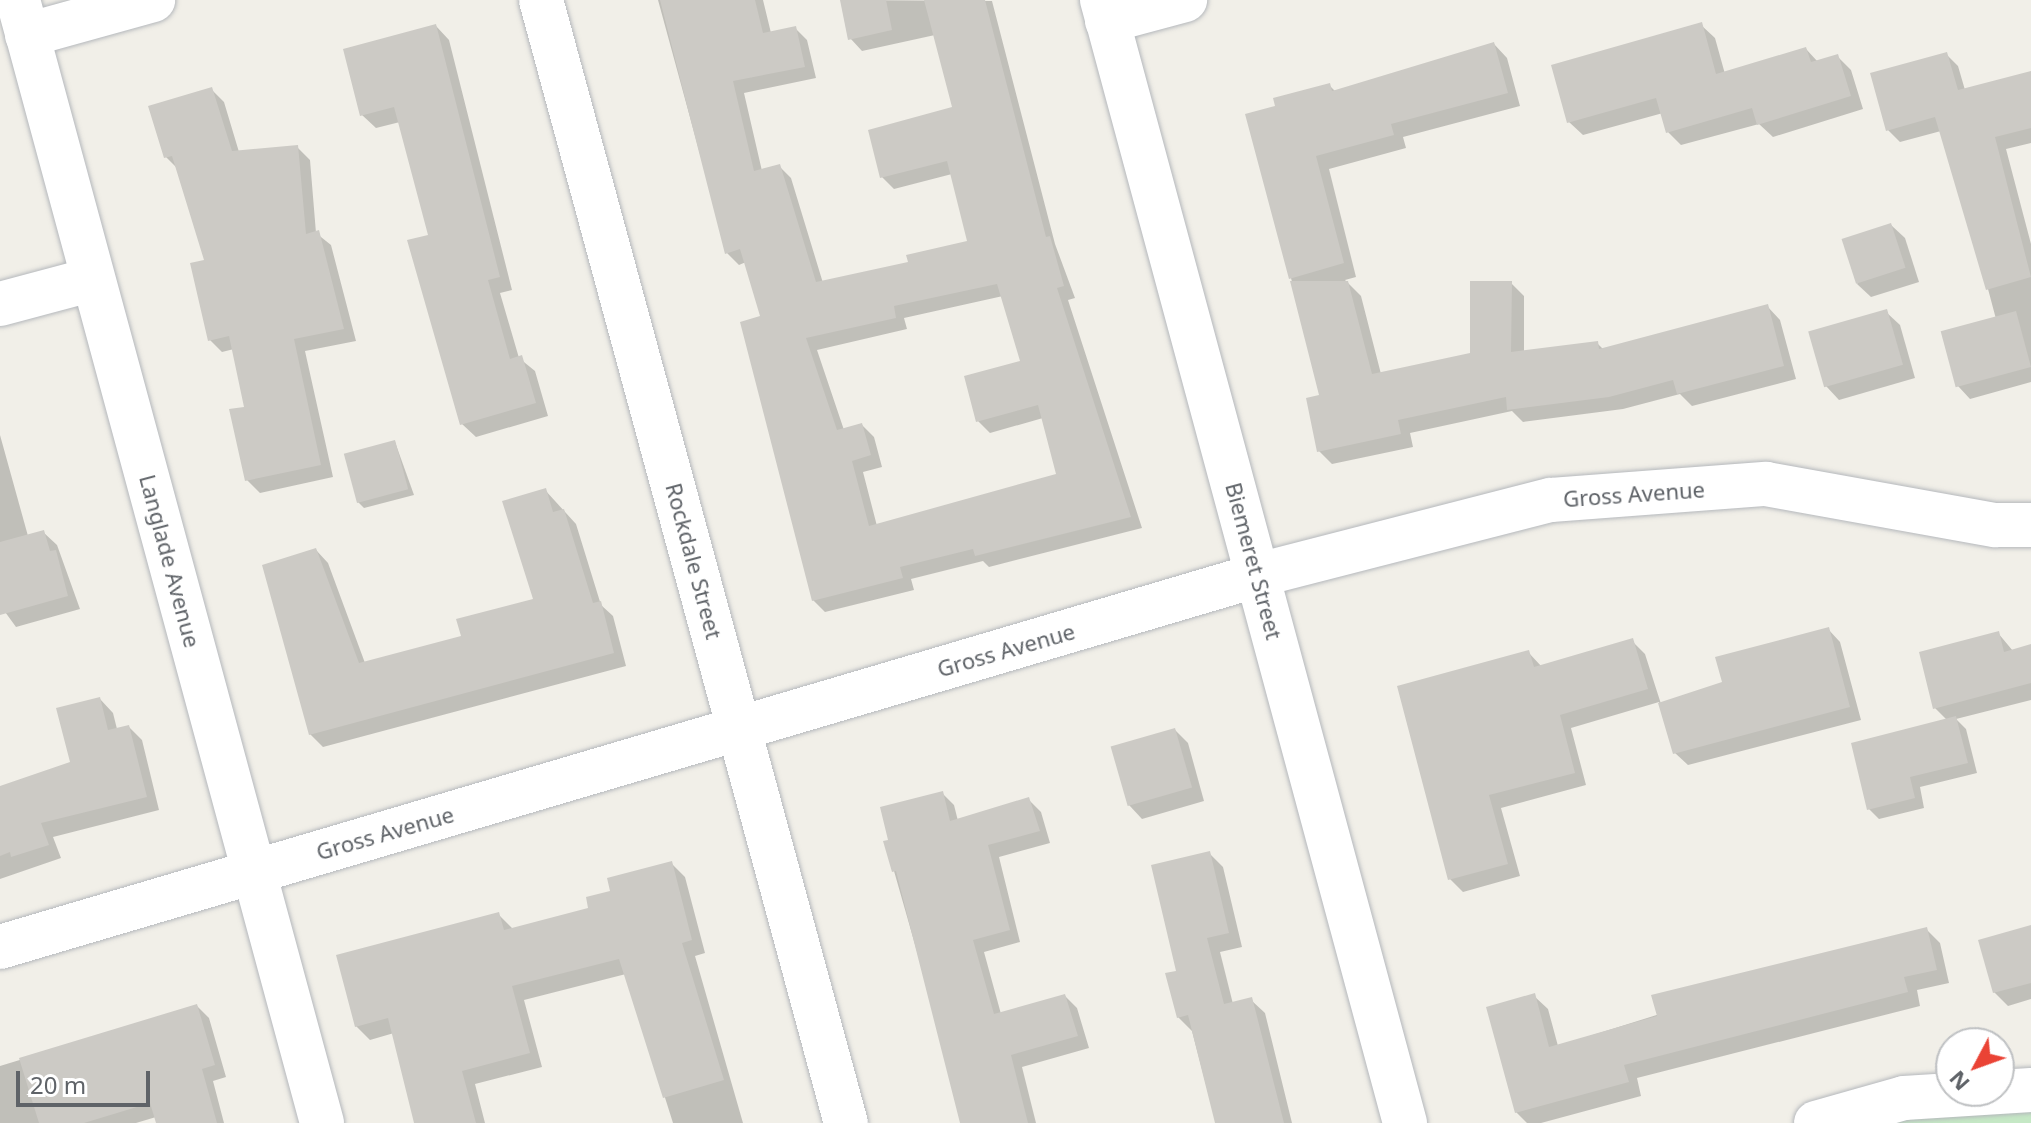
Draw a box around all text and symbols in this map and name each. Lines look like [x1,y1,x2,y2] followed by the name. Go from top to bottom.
[134,472,206,650] street label: Langlade Avenue
[1562,476,1706,512] street label: Gross Avenue
[660,480,728,642] street label: Rockdale Street
[1220,480,1288,642] street label: Biemeret Street
[934,618,1078,682] street label: Gross Avenue
[313,801,457,865] street label: Gross Avenue
[1935,1027,2015,1107] north arrow
[20,1055,154,1105] scale bar
[1941,1065,1976,1098] text: N
[30,1068,86,1101] text: 20 m

